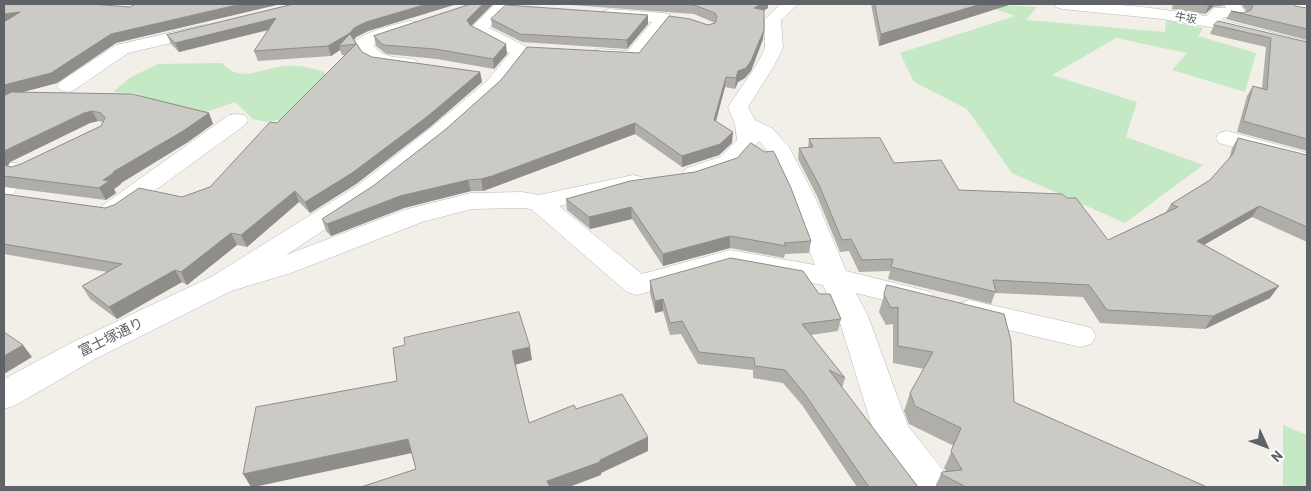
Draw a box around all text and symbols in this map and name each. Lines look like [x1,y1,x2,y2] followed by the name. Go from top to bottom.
[1174,10,1198,26] street label: 牛坂
[76,314,146,360] street label: 富士塚通り
[1241,421,1291,471] north arrow
[1268,447,1287,466] text: N

